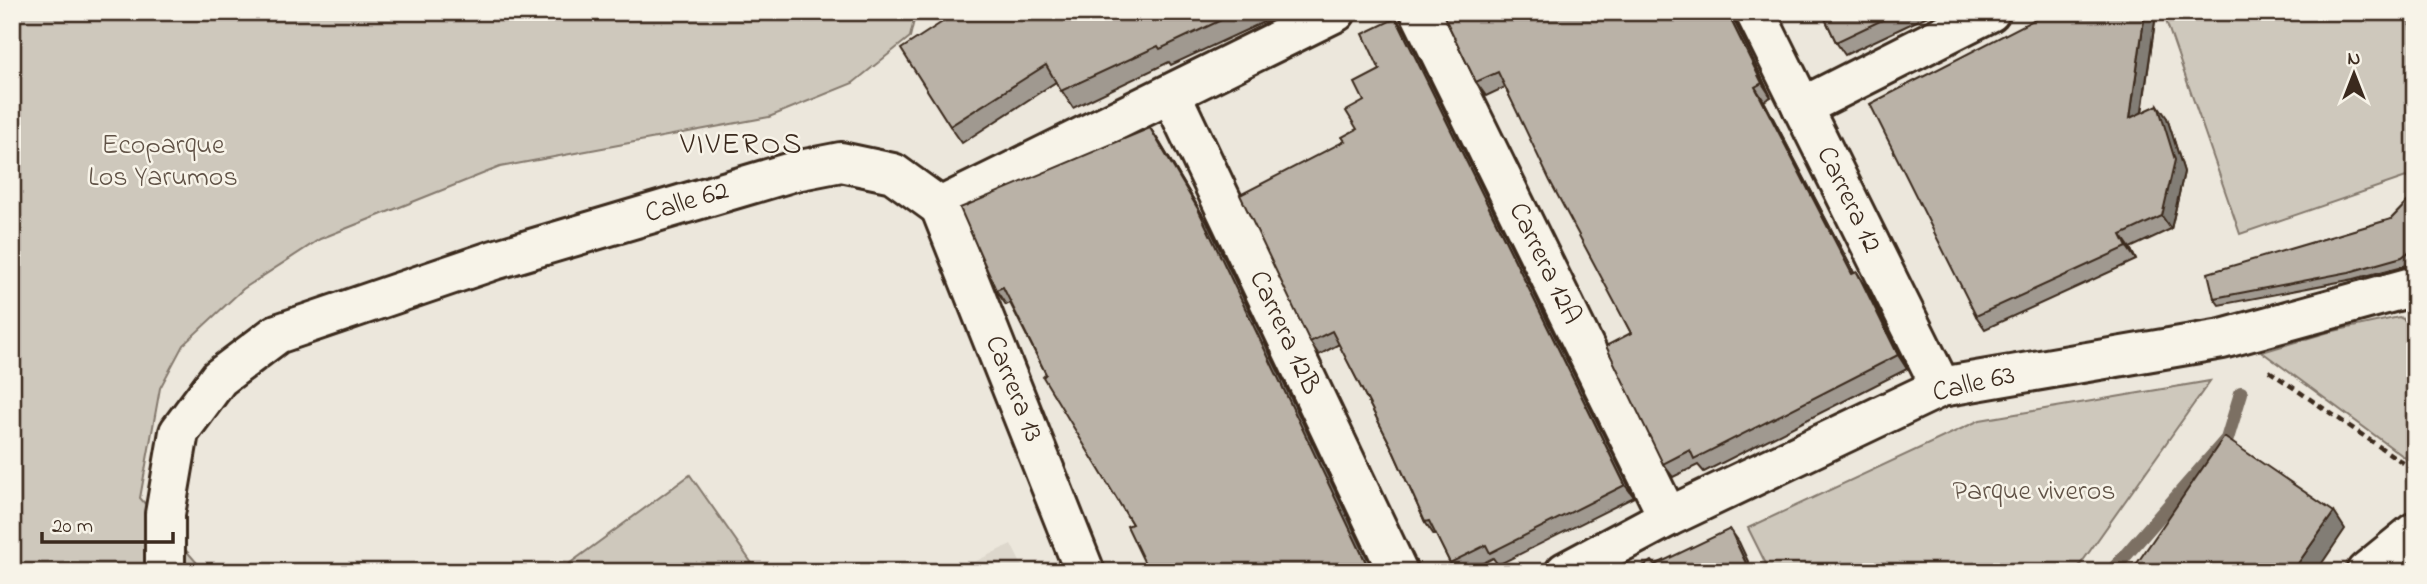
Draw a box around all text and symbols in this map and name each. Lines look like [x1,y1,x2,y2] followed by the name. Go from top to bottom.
[2318,38,2388,108] north arrow
[2348,46,2361,73] text: N
[679,124,804,168] district label: VIVEROS
[88,126,238,199] park label: Ecoparque Los Yarumos
[1805,140,1891,260] street label: Carrera 12
[640,171,734,235] street label: Calle 62
[1497,196,1591,332] street label: Carrera 12A
[1237,264,1331,402] street label: Carrera 12B
[973,330,1053,448] street label: Carrera 13
[1929,356,2019,414] street label: Calle 63
[1953,472,2116,513] park label: Parque viveros
[42,500,173,544] scale bar
[52,512,93,542] text: 20 m

